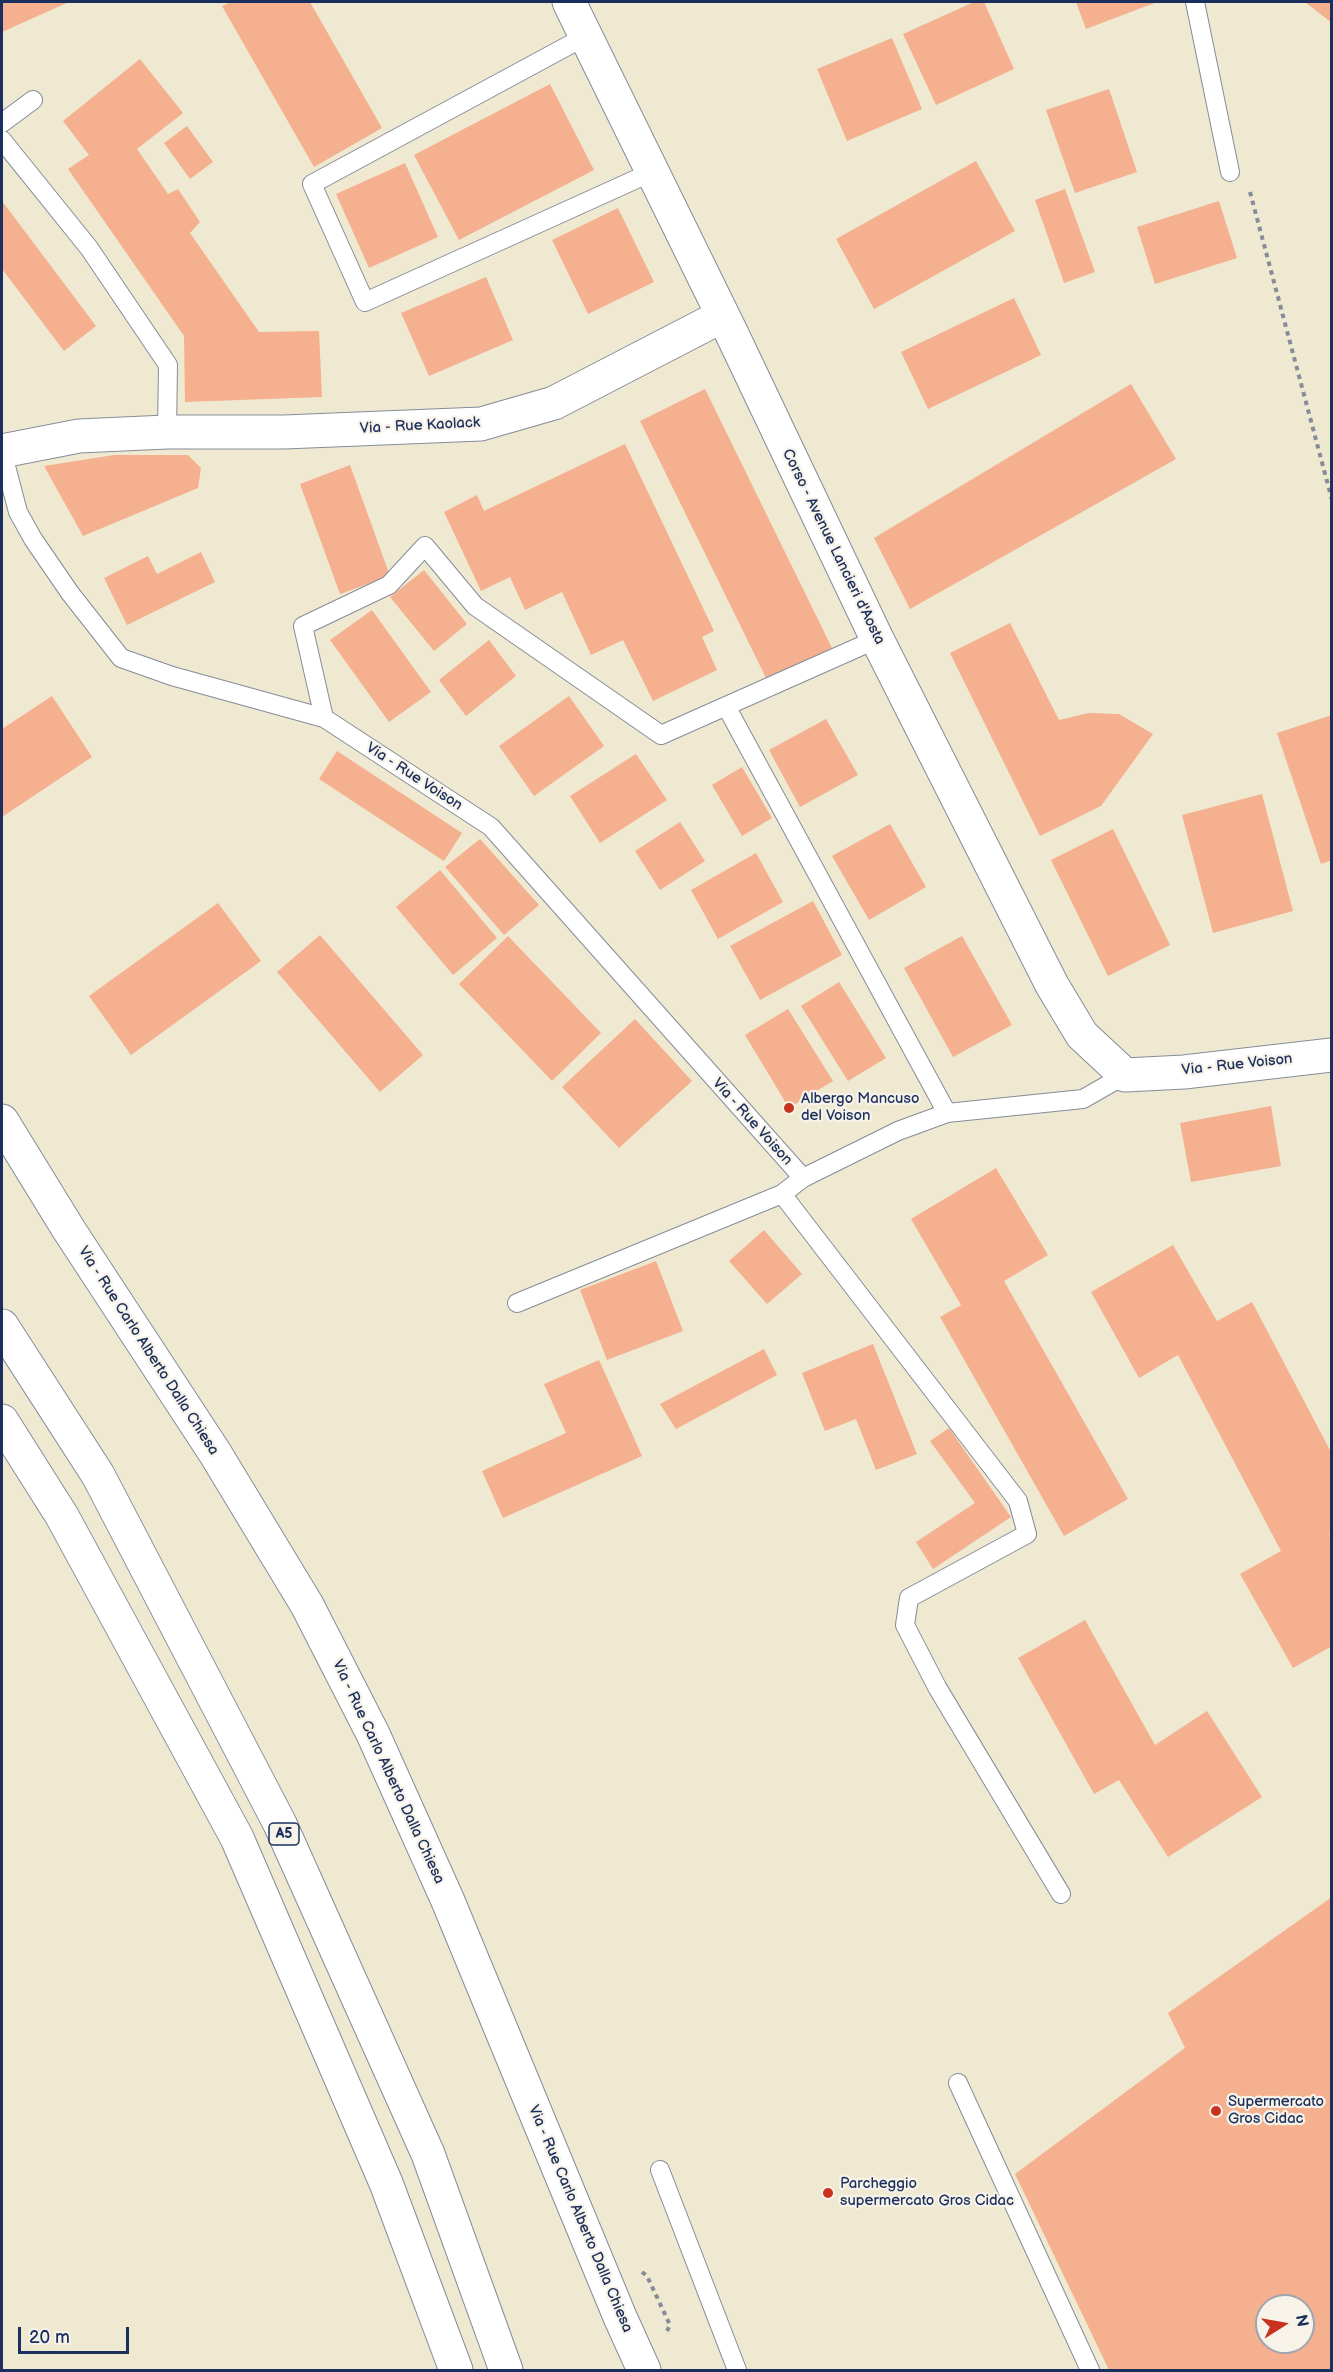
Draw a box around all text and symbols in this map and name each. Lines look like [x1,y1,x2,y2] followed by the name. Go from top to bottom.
[359,414,481,438] street label: Via - Rue Kaolack
[778,446,888,648] street label: Corso - Avenue Lancieri d'Aosta
[362,739,466,815] street label: Via - Rue Voison
[1181,1050,1293,1080] street label: Via - Rue Voison
[708,1075,796,1169] street label: Via - Rue Voison
[801,1090,919,1125] place label: Albergo Mancuso del Voison
[782,1101,796,1115] marker: Albergo Mancuso del Voison
[74,1243,222,1459] street label: Via - Rue Carlo Alberto Dalla Chiesa
[328,1657,448,1887] street label: Via - Rue Carlo Alberto Dalla Chiesa
[269,1823,299,1845] road number: A5
[1228,2093,1324,2128] place label: Supermercato Gros Cidac
[524,2103,636,2335] street label: Via - Rue Carlo Alberto Dalla Chiesa
[1209,2104,1223,2118] marker: Supermercato Gros Cidac
[840,2175,1014,2210] place label: Parcheggio supermercato Gros Cidac
[821,2186,835,2200] marker: Parcheggio supermercato Gros Cidac
[1255,2294,1315,2354] north arrow
[1291,2313,1312,2329] text: N
[21,2315,132,2353] scale bar
[29,2327,70,2348] text: 20 m

